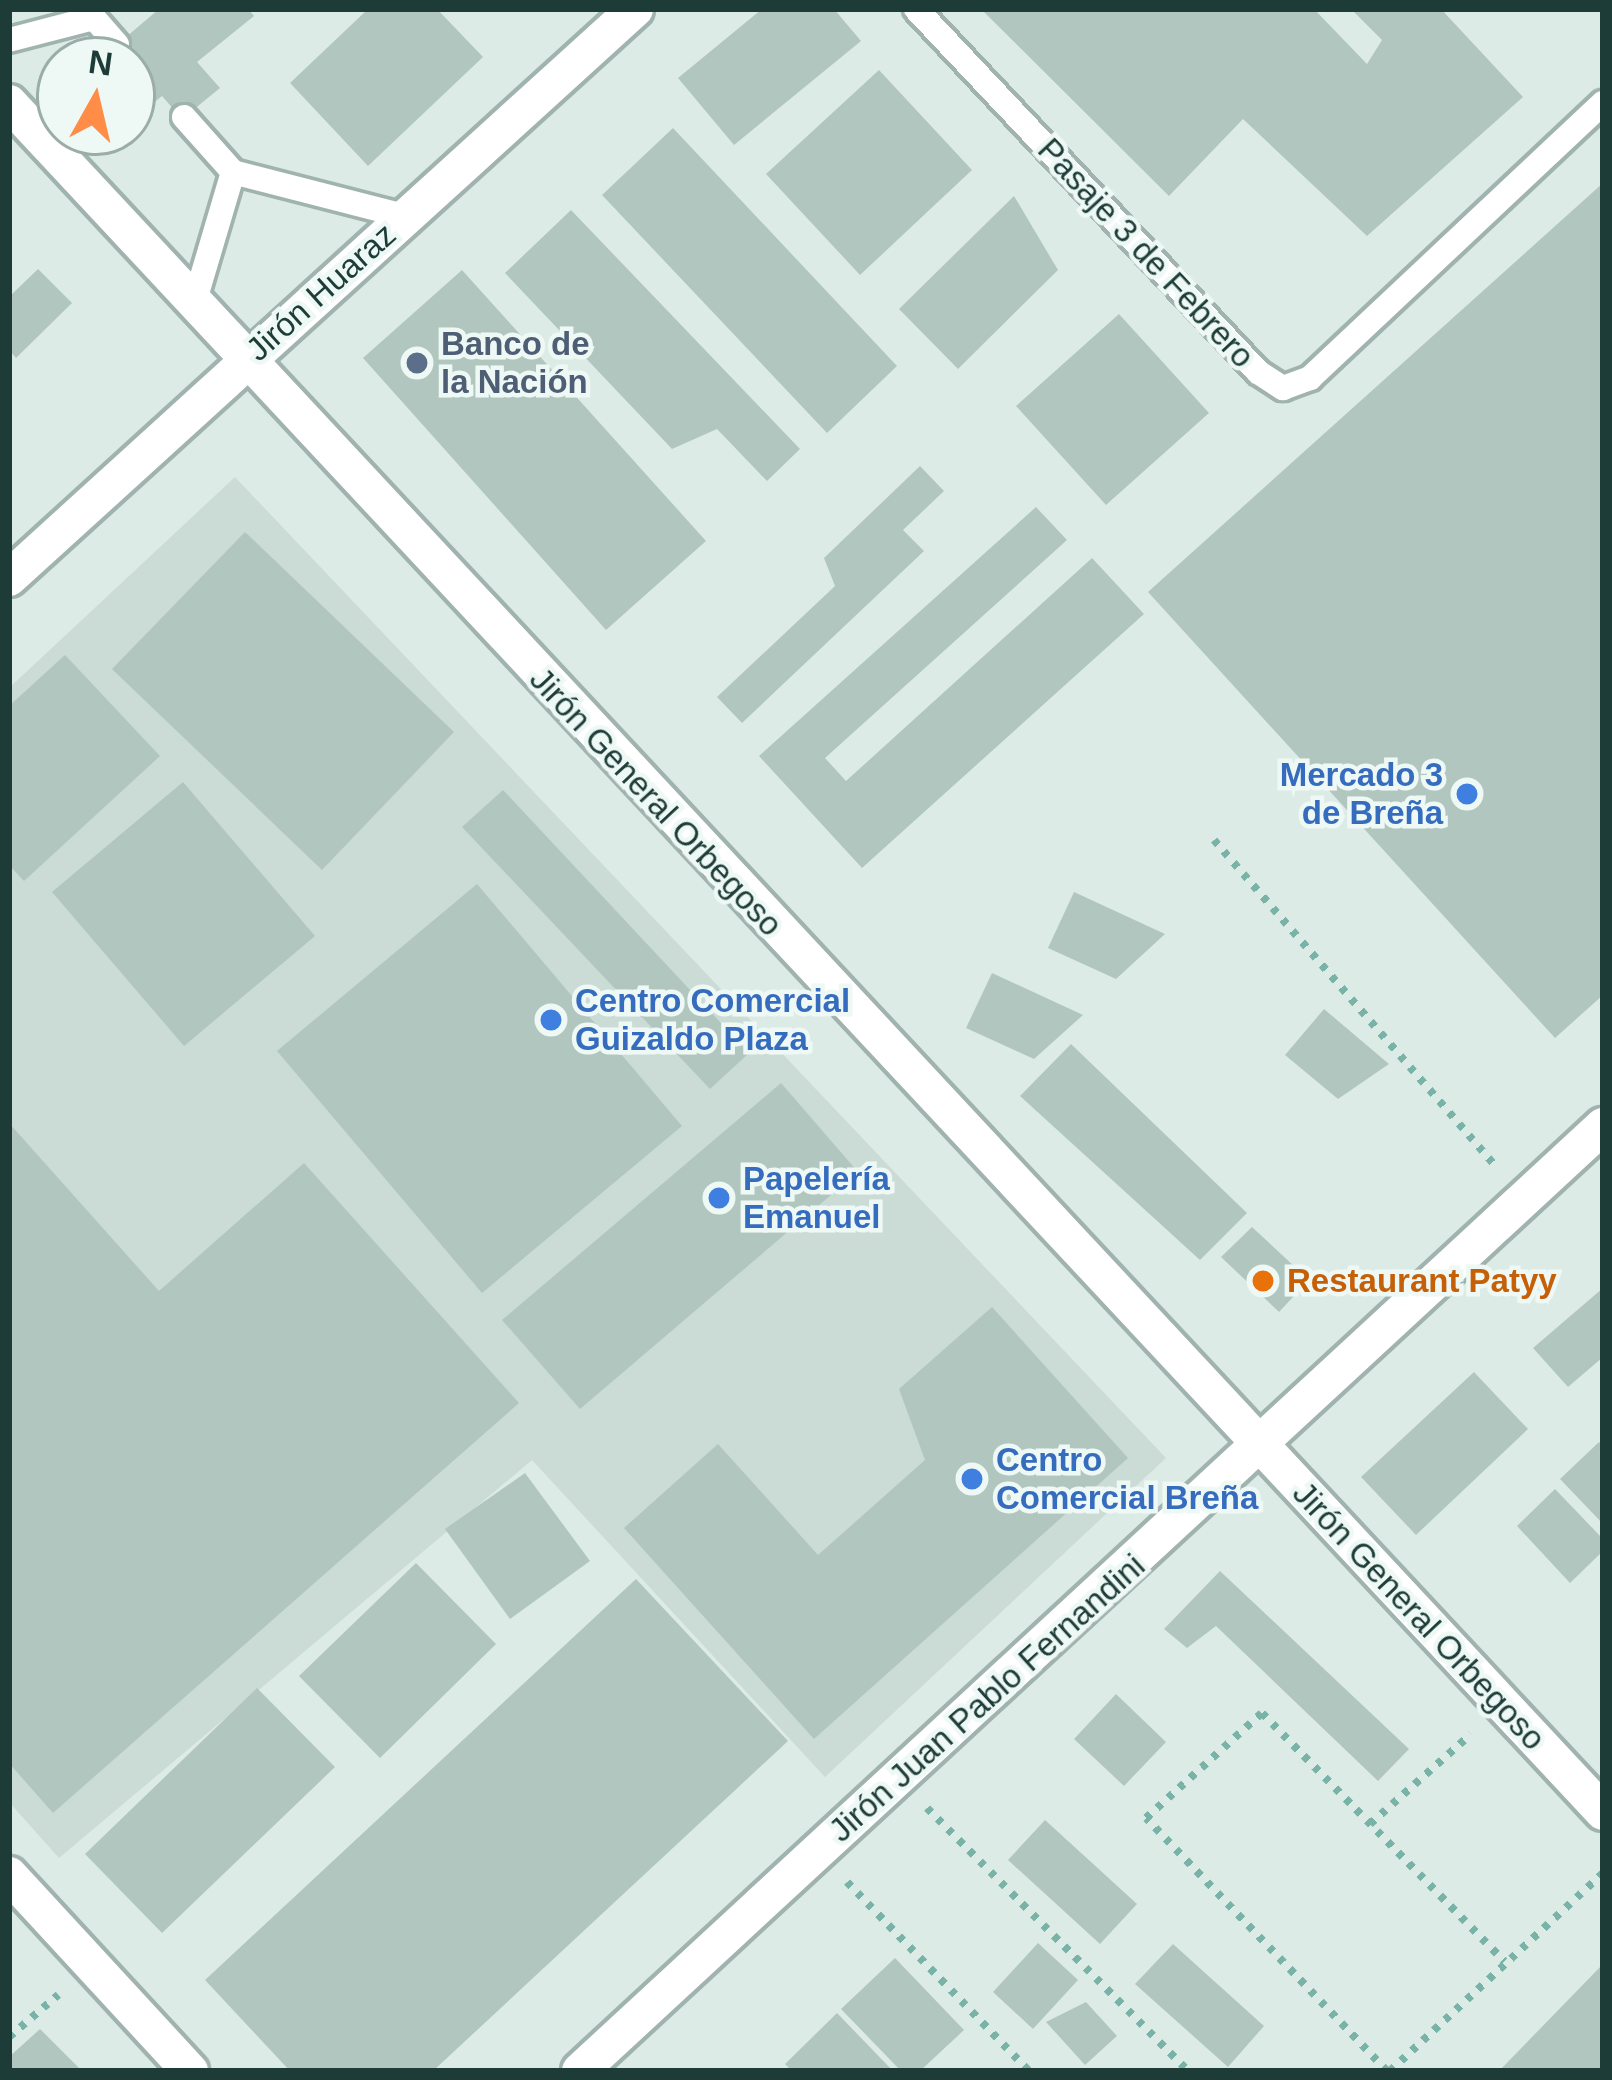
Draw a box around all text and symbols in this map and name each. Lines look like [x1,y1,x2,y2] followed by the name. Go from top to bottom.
[36,36,156,156] north arrow
[86,43,115,83] text: N
[1030,130,1262,376] street label: Pasaje 3 de Febrero
[238,215,404,369] street label: Jirón Huaraz
[441,324,590,402] place label: Banco de la Nación
[404,350,430,376] marker: Banco de la Nación
[521,660,791,944] street label: Jirón General Orbegoso
[1280,755,1443,833] place label: Mercado 3 de Breña
[1454,781,1480,807] marker: Mercado 3 de Breña
[575,981,850,1059] place label: Centro Comercial Guizaldo Plaza
[538,1007,564,1033] marker: Centro Comercial Guizaldo Plaza
[743,1159,890,1237] place label: Papelería Emanuel
[706,1185,732,1211] marker: Papelería Emanuel
[1287,1261,1557,1301] place label: Restaurant Patyy
[1250,1268,1276,1294] marker: Restaurant Patyy
[996,1440,1258,1518] place label: Centro Comercial Breña
[959,1466,985,1492] marker: Centro Comercial Breña
[1284,1474,1554,1758] street label: Jirón General Orbegoso
[821,1546,1153,1850] street label: Jirón Juan Pablo Fernandini

